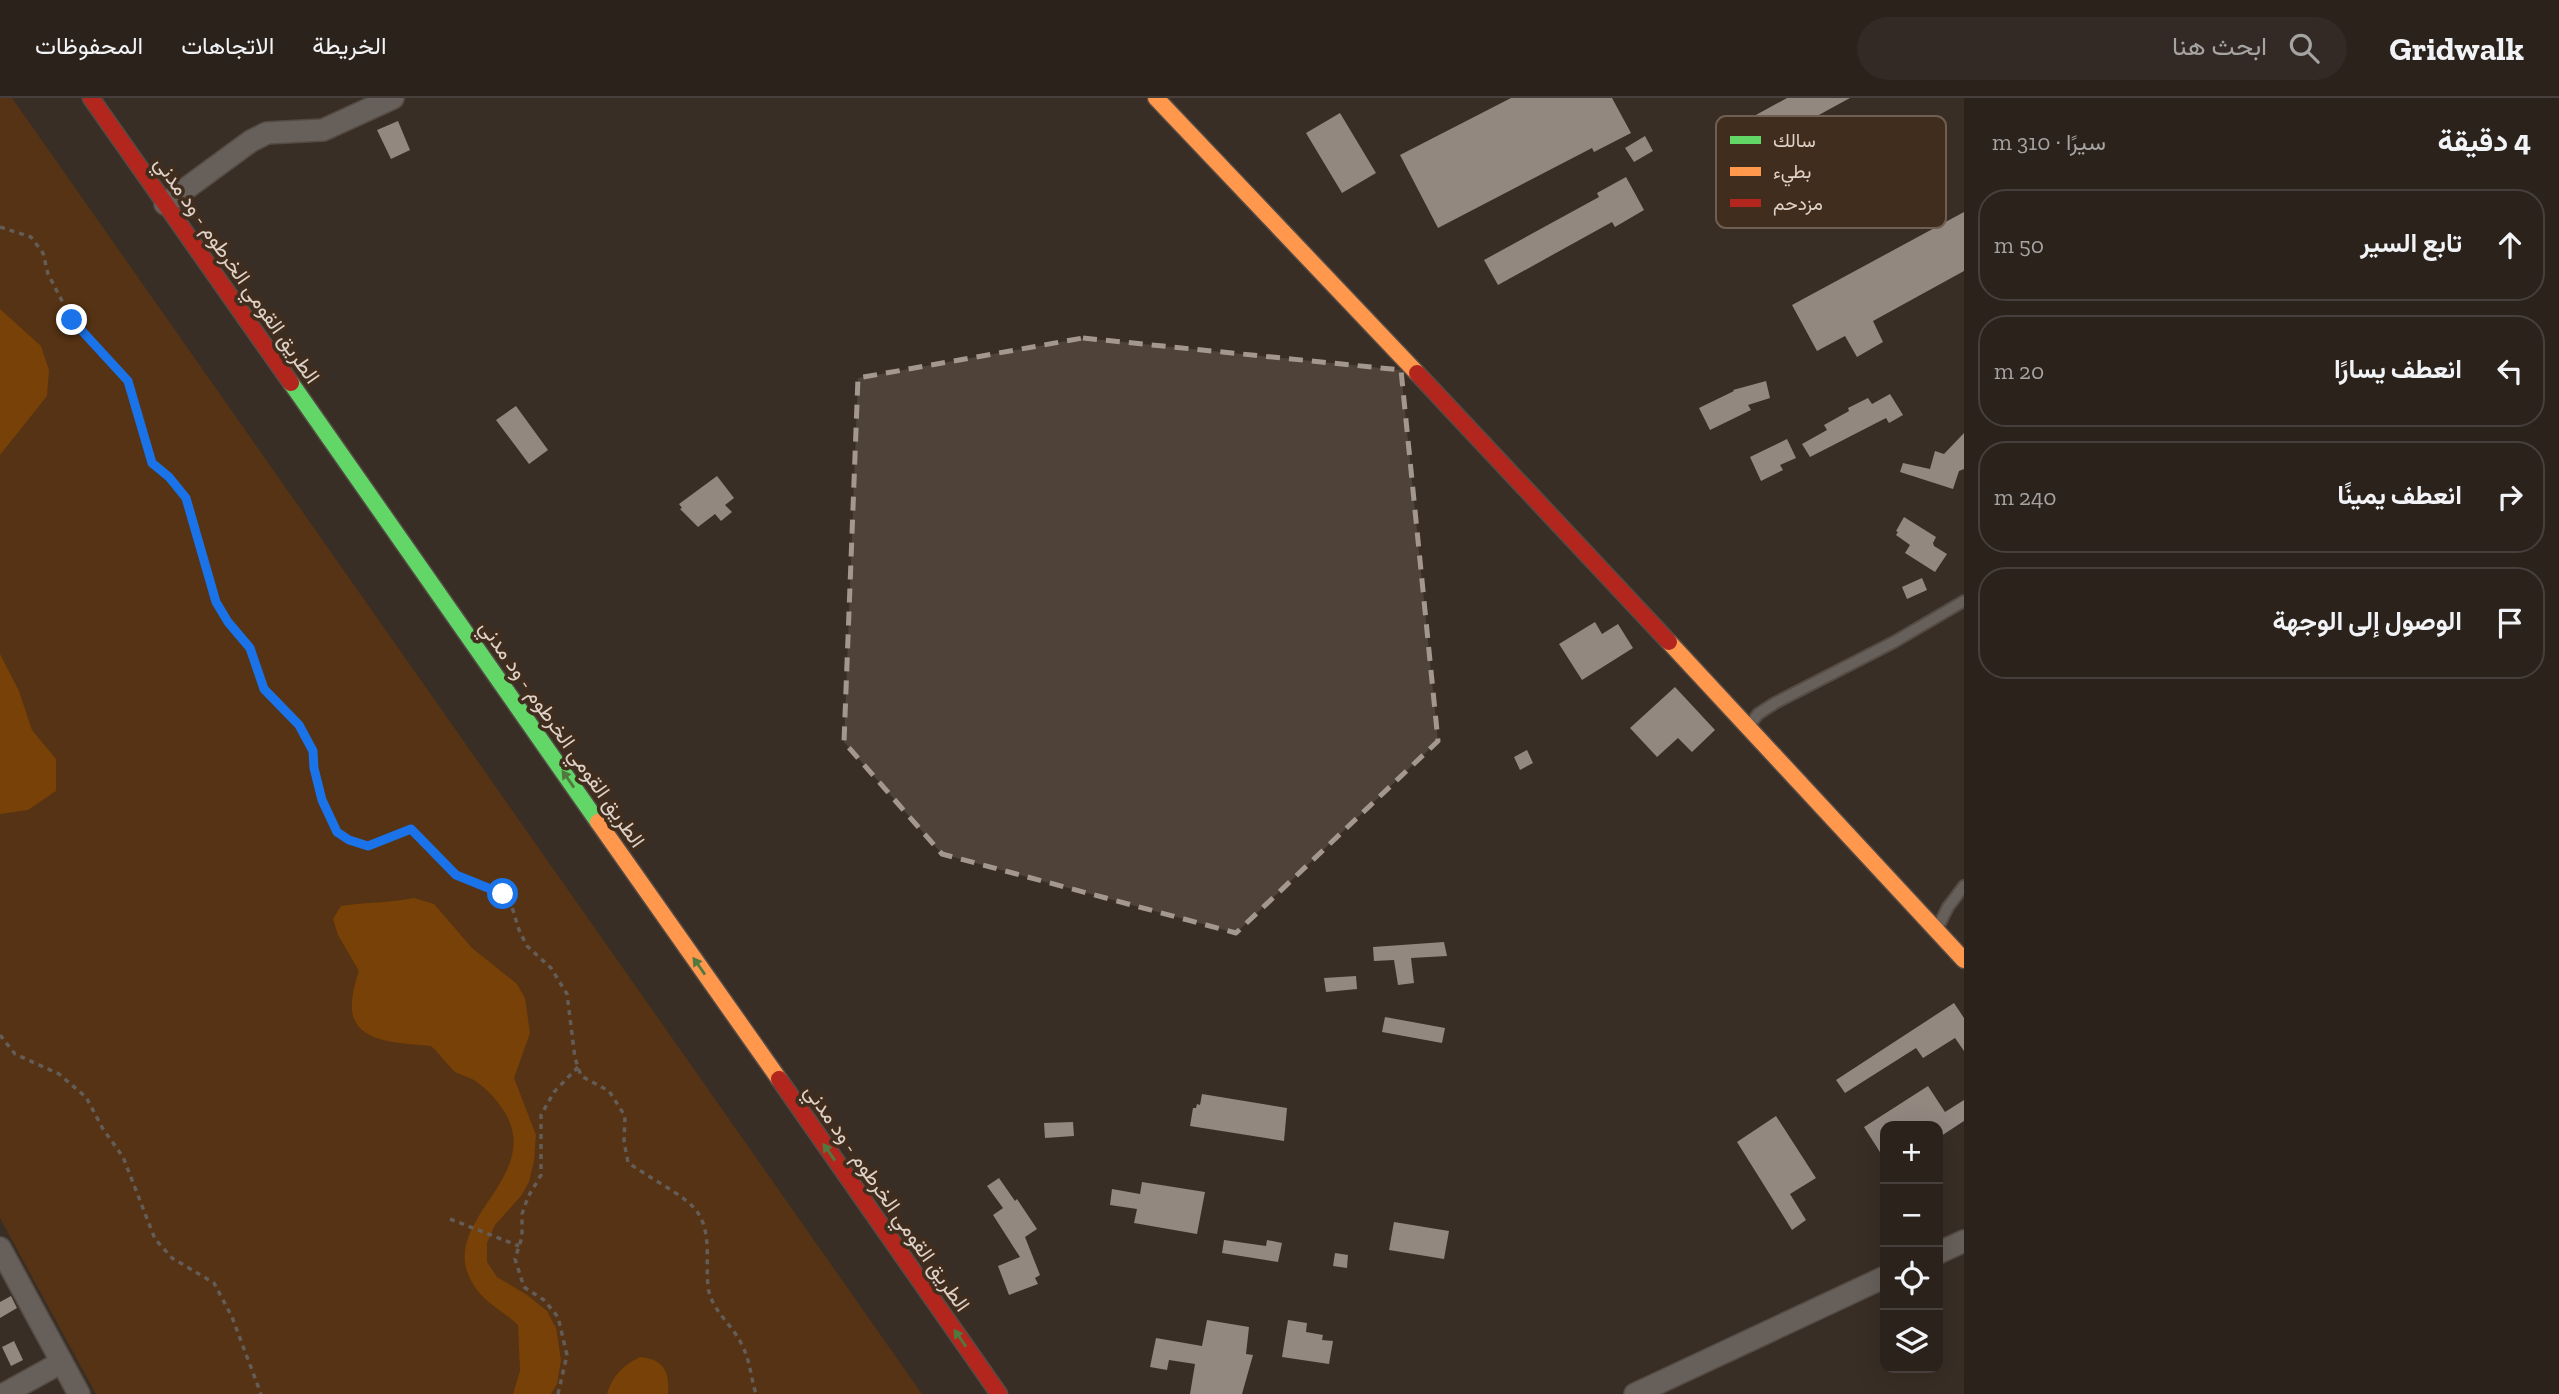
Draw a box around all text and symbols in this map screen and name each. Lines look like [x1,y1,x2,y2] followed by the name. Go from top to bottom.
[1857,17,2347,80] search box
[2285,29,2323,67] icon: search
[2389,29,2524,68] text: Gridwalk
[2172,30,2267,62] text: ابحث هنا
[35,31,143,60] text: المحفوظات
[181,31,274,60] text: الاتجاهات
[312,31,387,60] text: الخريطة
[1716,116,1946,228] legend
[2438,123,2531,159] text: 4 دقيقة
[1992,128,2106,156] text: سيرًا · 310 m
[1773,129,1816,152] text: سالك
[145,151,326,391] street label: الطريق القومي الخرطوم - ود مدني
[1773,160,1811,187] text: بطيء
[1773,192,1823,216] text: مزدحم
[2491,226,2529,264] icon: ahead
[2360,227,2462,259] text: تابع السير
[1994,231,2044,259] text: 50 m
[56,304,87,335] route end
[2491,352,2529,390] icon: left
[2334,353,2462,385] text: انعطف يسارًا
[1994,357,2044,385] text: 20 m
[2491,478,2529,516] icon: right
[2337,479,2462,511] text: انعطف يمينًا
[1994,483,2057,511] text: 240 m
[2491,604,2529,642] icon: arrive
[2273,605,2462,637] text: الوصول إلى الوجهة
[470,615,651,855] street label: الطريق القومي الخرطوم - ود مدني
[561,770,575,788] one-way arrow
[487,878,518,909] route start
[692,957,706,975] one-way arrow
[795,1079,976,1319] street label: الطريق القومي الخرطوم - ود مدني
[1880,1121,1943,1373] map controls
[1880,1121,1943,1184] button: +
[822,1143,836,1161] one-way arrow
[1880,1184,1943,1247] button: −
[1880,1247,1943,1310] button: locate
[1880,1310,1943,1373] button: layers
[953,1329,967,1347] one-way arrow

